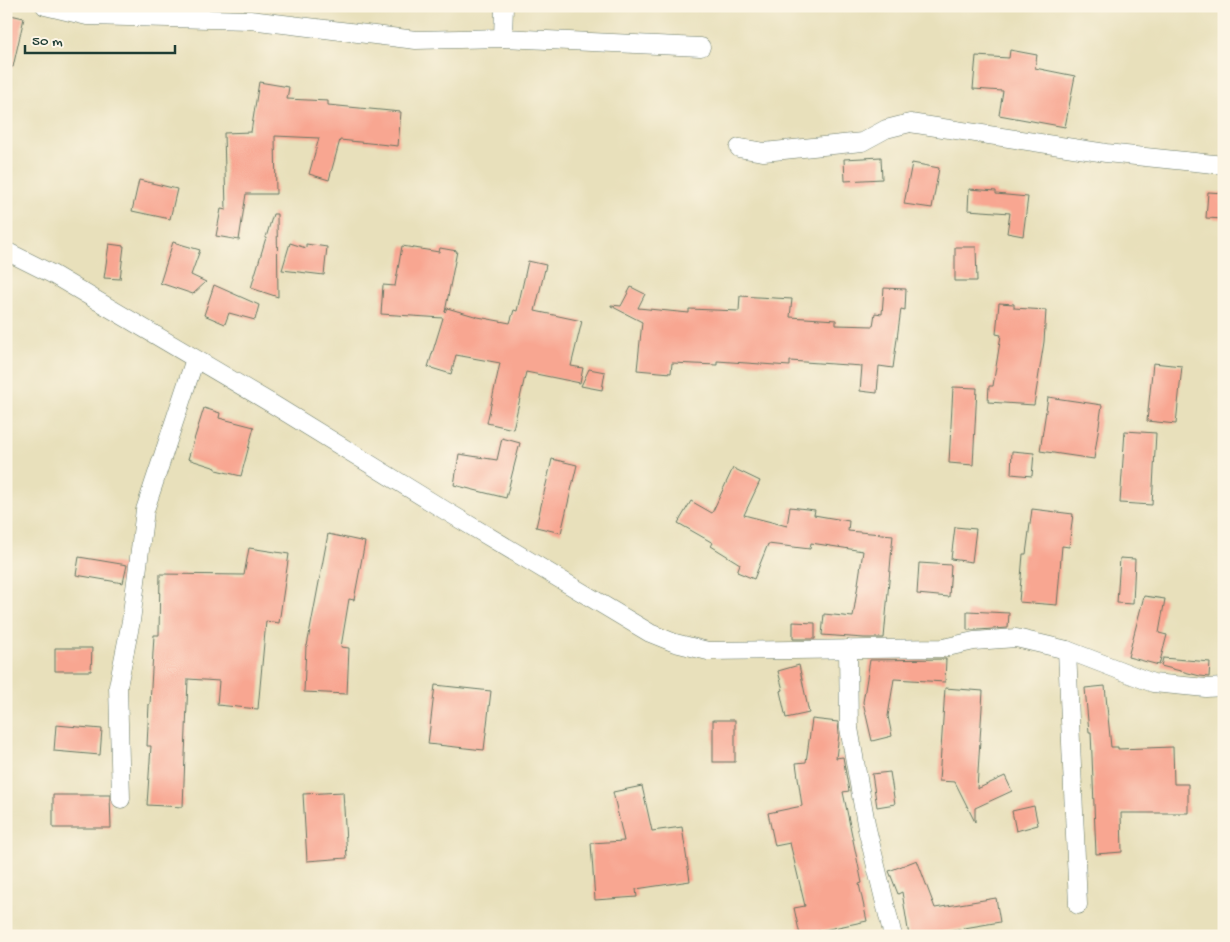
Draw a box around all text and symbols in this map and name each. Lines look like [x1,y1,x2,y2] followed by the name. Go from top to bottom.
[25,22,175,54] scale bar
[32,33,63,51] text: 50 m

